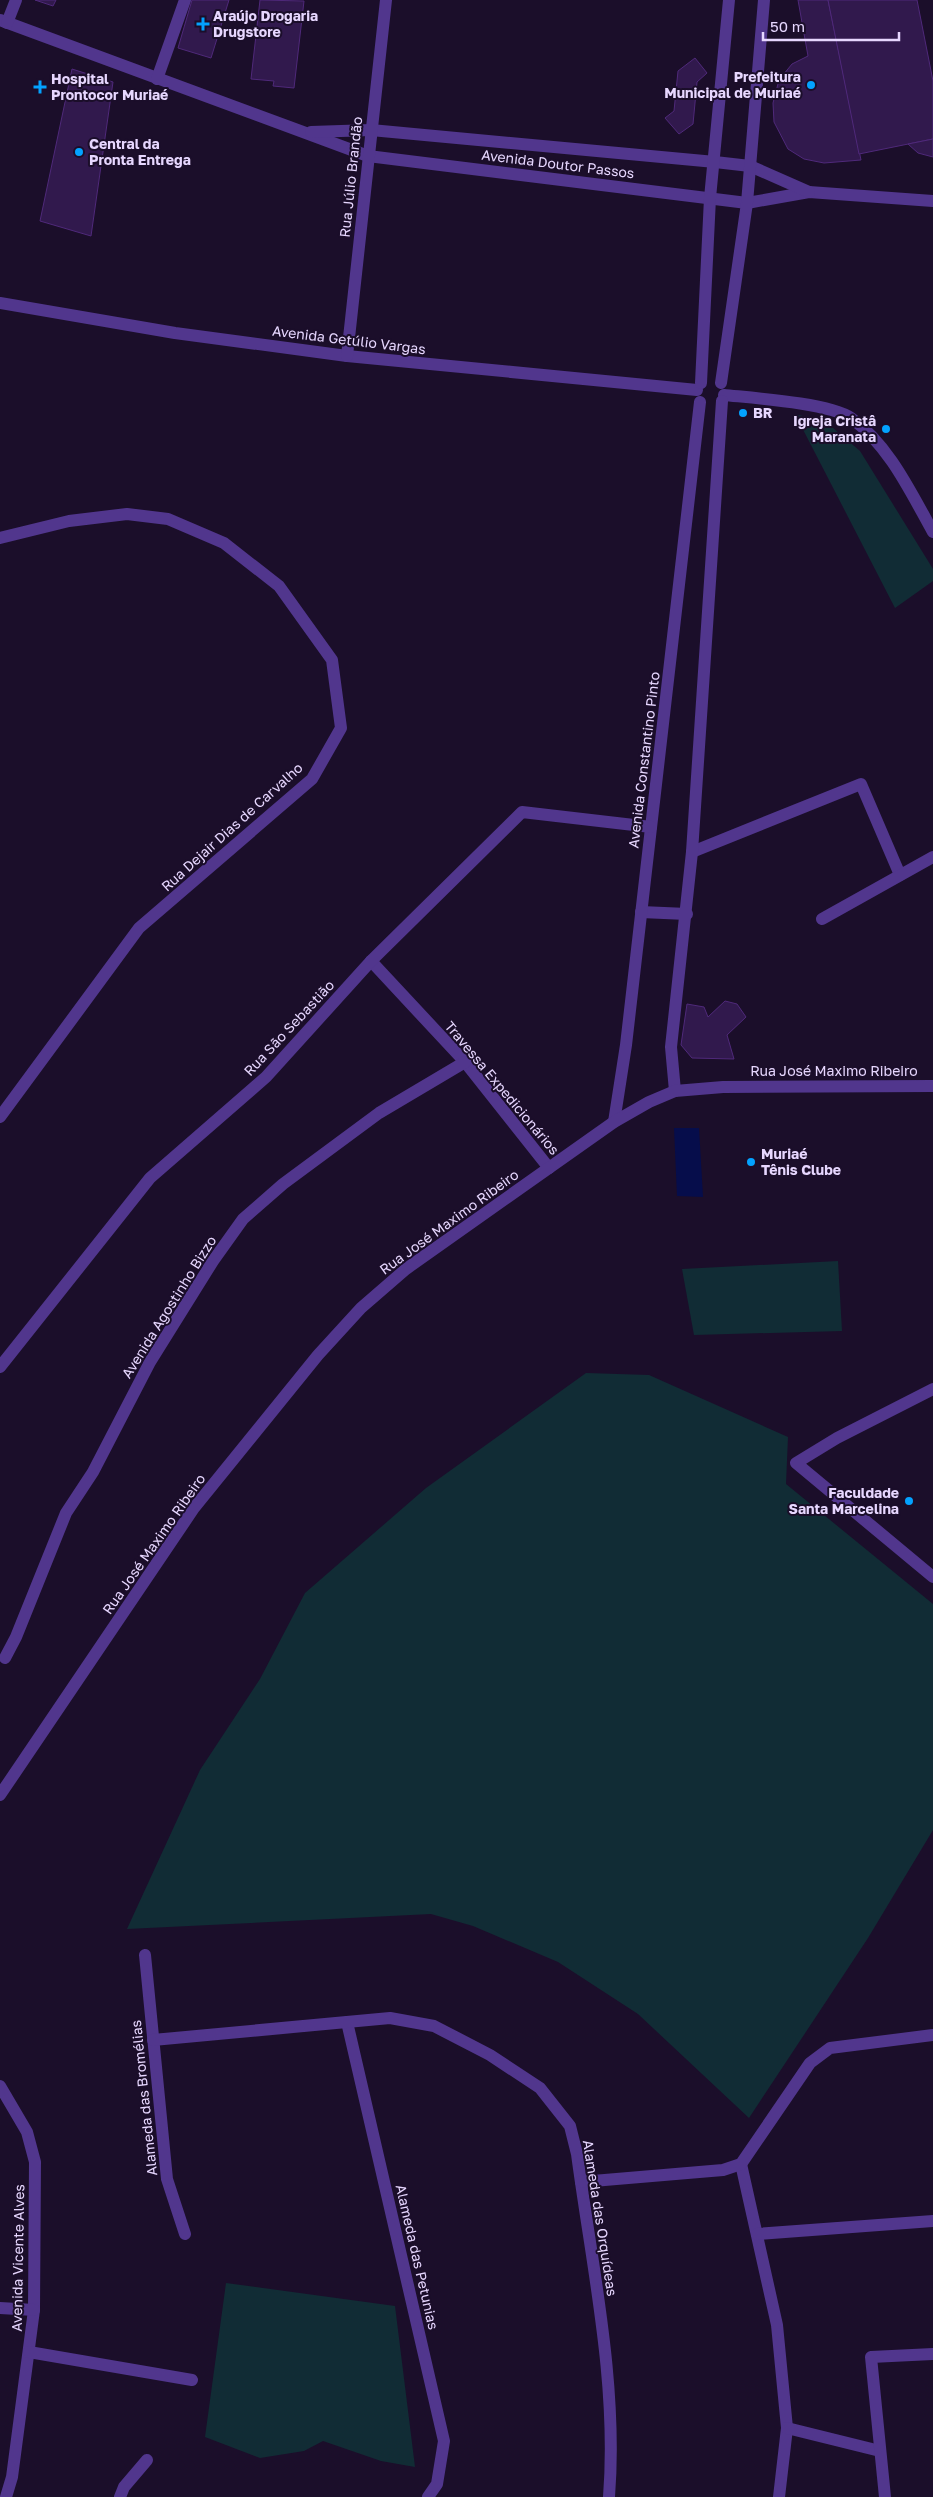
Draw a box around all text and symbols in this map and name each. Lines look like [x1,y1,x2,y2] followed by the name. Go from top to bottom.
[213,7,318,40] place label: Araújo Drogaria Drugstore
[763,10,899,42] scale bar
[770,17,805,35] text: 50 m
[197,18,209,30] marker: Araújo Drogaria Drugstore
[664,68,801,101] place label: Prefeitura Municipal de Muriaé
[51,70,168,103] place label: Hospital Prontocor Muriaé
[805,79,817,91] marker: Prefeitura Municipal de Muriaé
[33,80,47,94] marker: Hospital Prontocor Muriaé
[336,116,365,238] street label: Rua Júlio Brandão
[89,135,191,168] place label: Central da Pronta Entrega
[73,146,85,158] marker: Central da Pronta Entrega
[481,146,635,181] street label: Avenida Doutor Passos
[271,322,427,357] street label: Avenida Getúlio Vargas
[753,404,773,421] place label: BR
[737,407,749,419] marker: BR
[793,412,876,445] place label: Igreja Cristâ Maranata
[880,423,892,435] marker: Igreja Cristâ Maranata
[624,671,663,849] street label: Avenida Constantino Pinto
[158,759,306,895] street label: Rua Dejair Dias de Carvalho
[240,976,337,1079] street label: Rua São Sebastião
[442,1017,563,1158] street label: Travessa Expedicionários
[750,1062,918,1079] street label: Rua José Maximo Ribeiro
[761,1145,841,1178] place label: Muriaé Tênis Clube
[745,1156,757,1168] marker: Muriaé Tênis Clube
[376,1165,521,1278] street label: Rua José Maximo Ribeiro
[118,1232,219,1381] street label: Avenida Agostinho Bizzo
[99,1470,209,1617] street label: Rua José Maximo Ribeiro
[789,1484,899,1517] place label: Faculdade Santa Marcelina
[903,1495,915,1507] marker: Faculdade Santa Marcelina
[127,2019,160,2177] street label: Alameda das Bromélias
[580,2139,621,2297] street label: Alameda das Orquídeas
[393,2183,442,2331] street label: Alameda das Petunias
[8,2184,27,2332] street label: Avenida Vicente Alves

